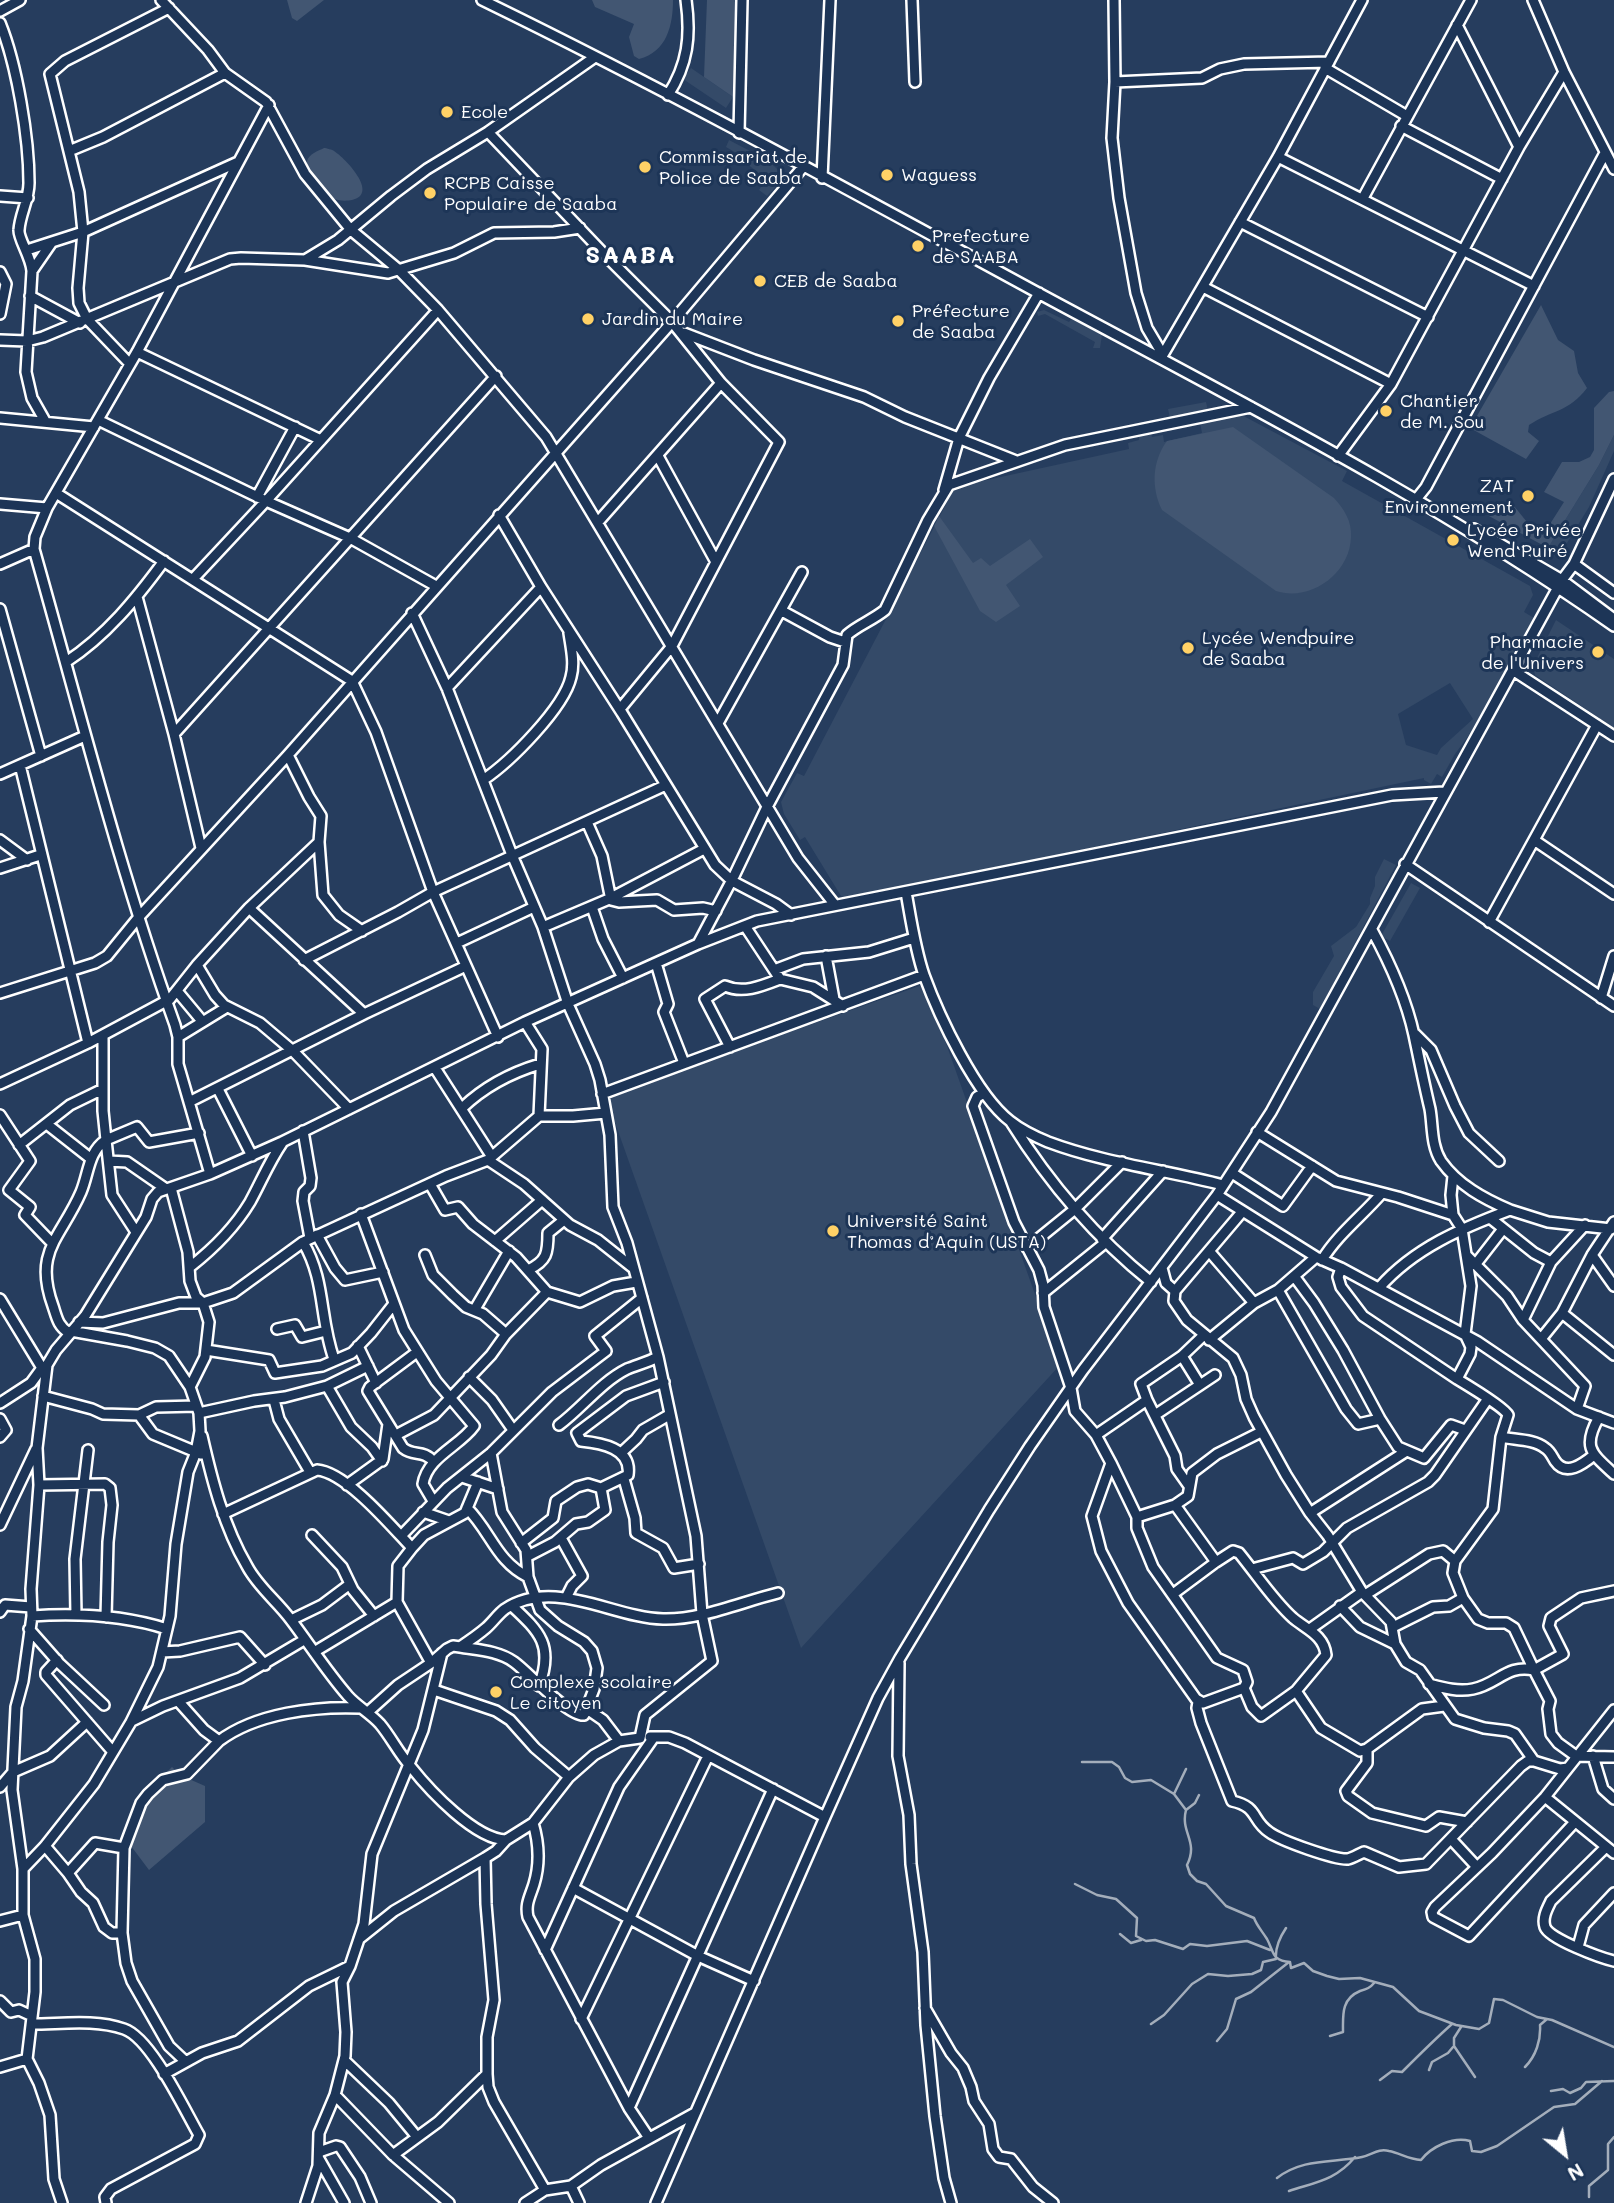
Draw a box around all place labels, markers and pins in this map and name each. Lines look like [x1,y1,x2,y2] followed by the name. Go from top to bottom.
[461,101,508,123] place label: Ecole
[439,104,455,120] marker: Ecole
[659,146,807,188] place label: Commissariat de Police de Saaba
[637,159,653,175] marker: Commissariat de Police de Saaba
[901,164,977,186] place label: Waguess
[879,167,895,183] marker: Waguess
[444,172,617,214] place label: RCPB Caisse Populaire de Saaba
[422,185,438,201] marker: RCPB Caisse Populaire de Saaba
[932,225,1030,268] place label: Prefecture de SAABA
[910,238,926,254] marker: Prefecture de SAABA
[774,270,898,292] place label: CEB de Saaba
[752,273,768,289] marker: CEB de Saaba
[912,300,1010,342] place label: Préfecture de Saaba
[602,308,743,330] place label: Jardin du Maire
[580,311,596,327] marker: Jardin du Maire
[890,313,906,329] marker: Préfecture de Saaba
[1400,390,1484,432] place label: Chantier de M. Sou
[1378,403,1394,419] marker: Chantier de M. Sou
[1385,475,1514,518] place label: ZAT Environnement
[1520,488,1536,504] marker: ZAT Environnement
[1467,519,1581,562] place label: Lycée Privée Wend Puiré
[1445,532,1461,548] marker: Lycée Privée Wend Puiré
[1202,627,1354,670] place label: Lycée Wendpuire de Saaba
[1481,631,1584,674] place label: Pharmacie de l'Univers
[1180,640,1196,656] marker: Lycée Wendpuire de Saaba
[1590,644,1606,660] marker: Pharmacie de l'Univers
[847,1210,1046,1252] place label: Université Saint Thomas d’Aquin (USTA)
[825,1223,841,1239] marker: Université Saint Thomas d’Aquin (USTA)
[510,1671,672,1714] place label: Complexe scolaire Le citoyen
[488,1684,504,1700] marker: Complexe scolaire Le citoyen

